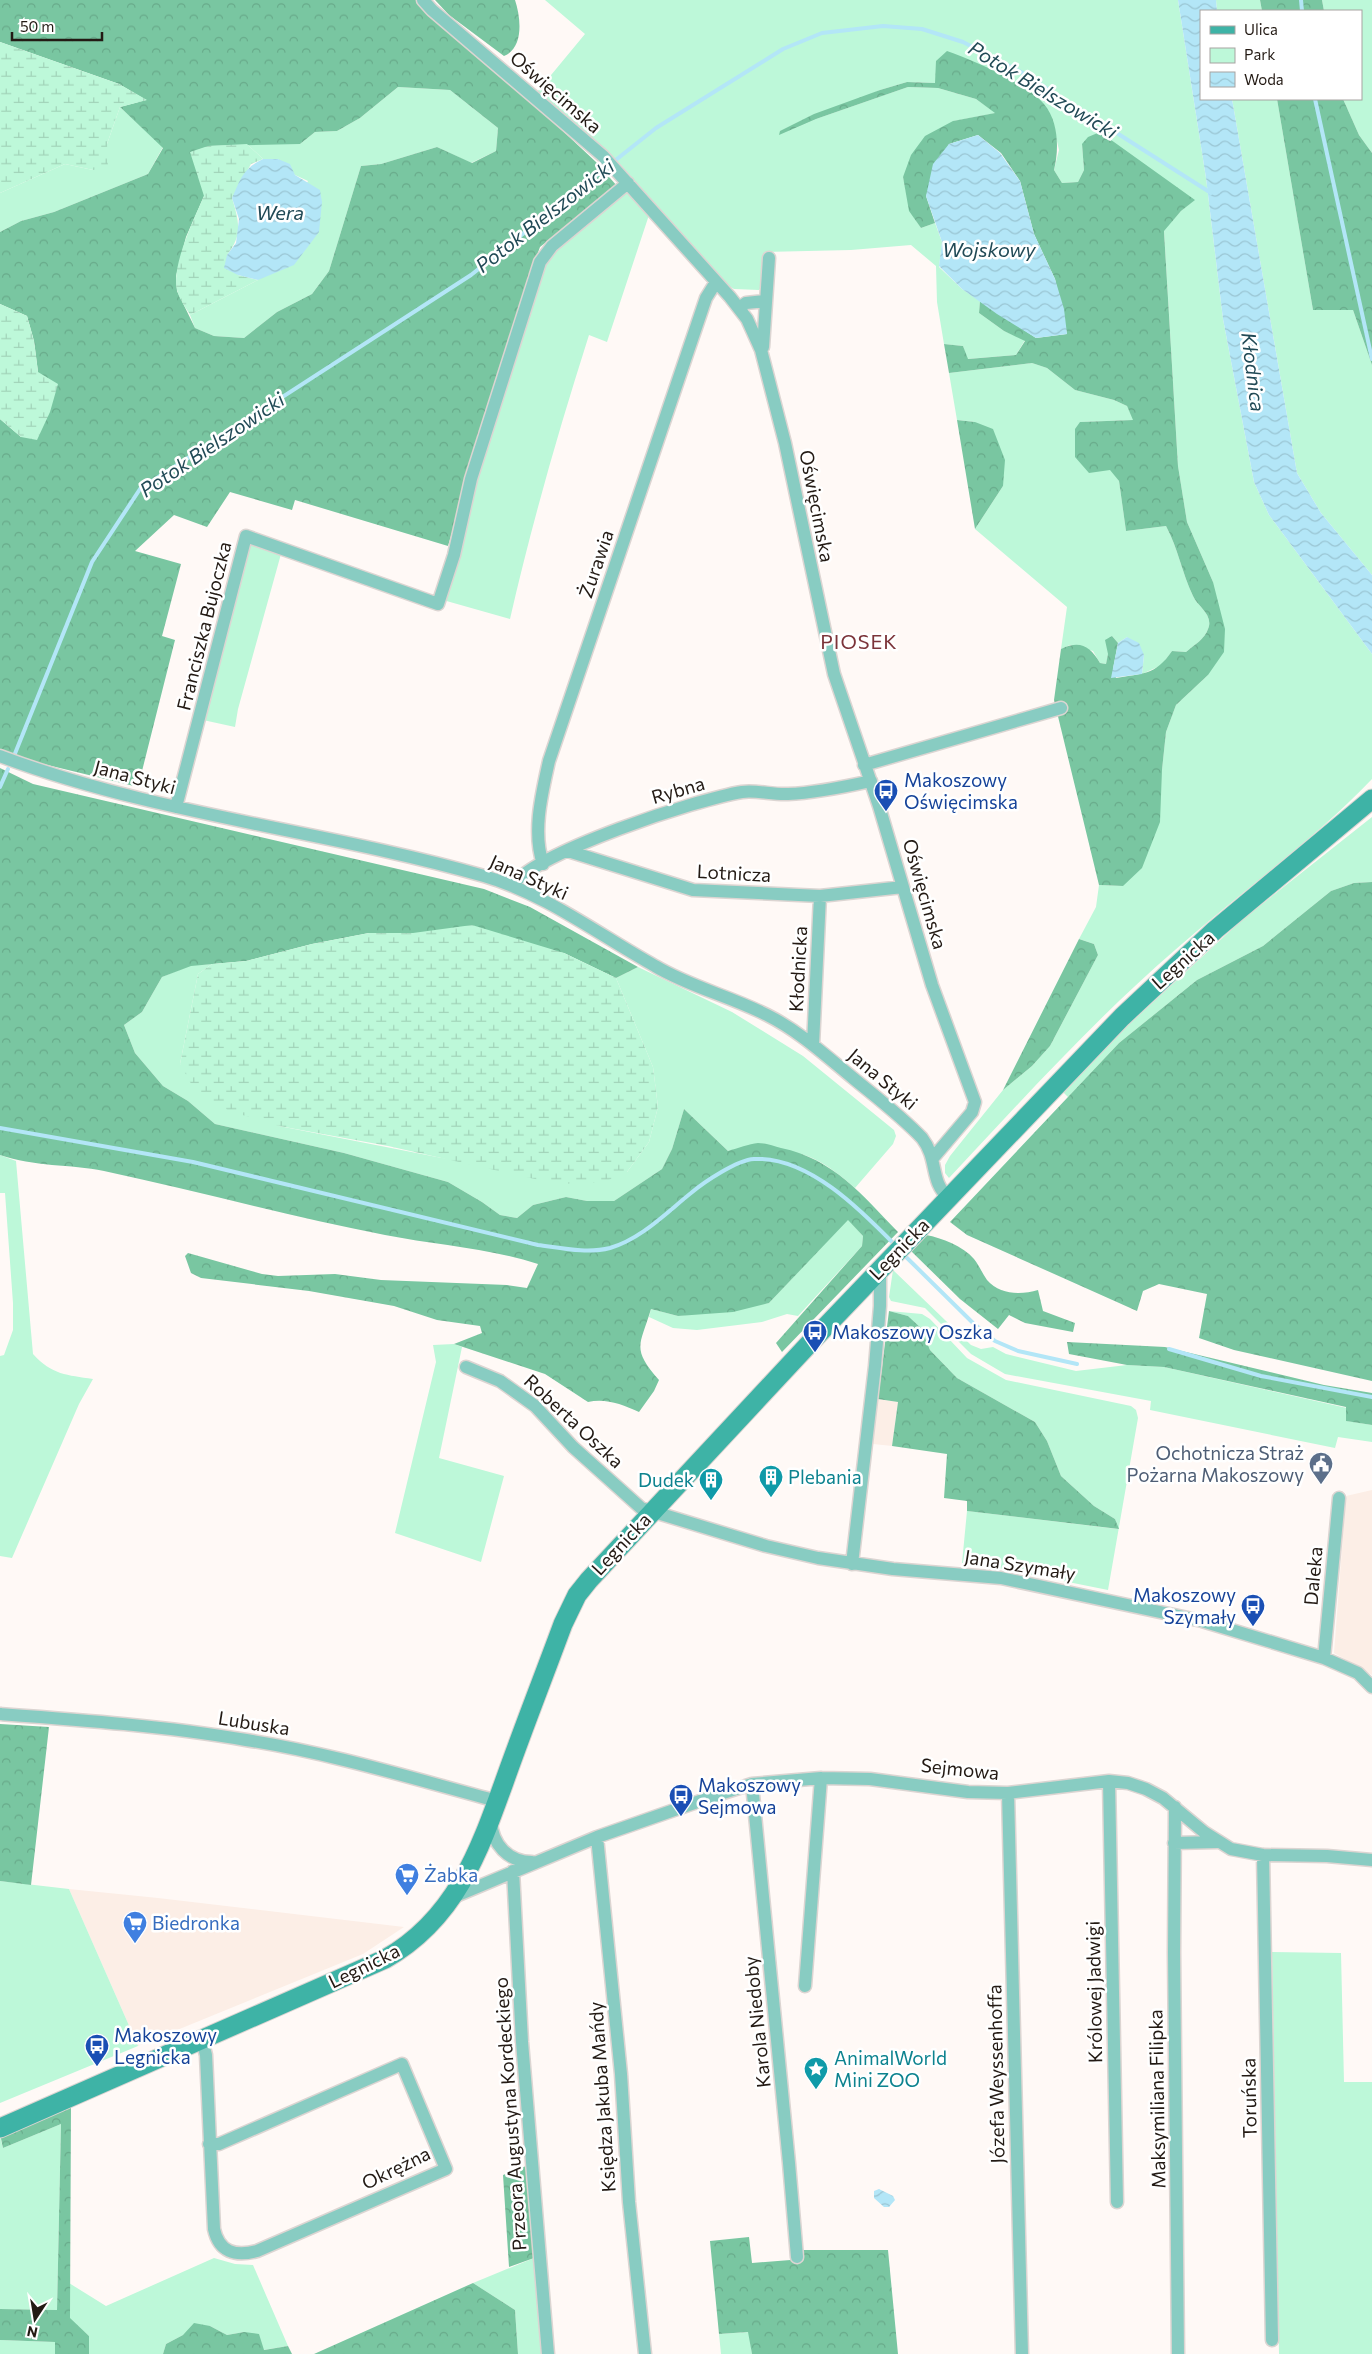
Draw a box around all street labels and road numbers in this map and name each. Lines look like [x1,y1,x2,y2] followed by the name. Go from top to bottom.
[506,46,607,138] street label: Oświęcimska
[795,448,840,564] street label: Oświęcimska
[573,527,618,601] street label: Żurawia
[171,539,236,713] street label: Franciszka Bujoczka
[92,755,179,798] street label: Jana Styki
[649,771,707,808] street label: Rybna
[899,836,952,952] street label: Oświęcimska
[486,849,572,904] street label: Jana Styki
[696,859,772,886] street label: Lotnicza
[784,925,811,1013] street label: Kłodnicka
[1147,925,1219,994] street label: Legnicka
[844,1043,923,1114] street label: Jana Styki
[864,1213,934,1284] street label: Legnicka
[520,1369,629,1473] street label: Roberta Oszka
[586,1508,655,1580] street label: Legnicka
[963,1544,1078,1585] street label: Jana Szymały
[1298,1546,1327,1606] street label: Daleka
[217,1705,292,1740] street label: Lubuska
[920,1753,1000,1784] street label: Sejmowa
[1081,1921,1106,2063] street label: Królowej Jadwigi
[324,1938,403,1993] street label: Legnicka
[738,1955,775,2089] street label: Karola Niedoby
[488,1976,531,2252] street label: Przeora Augustyna Kordeckiego
[982,1984,1009,2164] street label: Józefa Weyssenhoffa
[583,2001,620,2193] street label: Księdza Jakuba Mańdy
[1143,2009,1170,2189] street label: Maksymiliana Filipka
[1236,2058,1261,2138] street label: Toruńska
[358,2141,434,2194] street label: Okrężna

